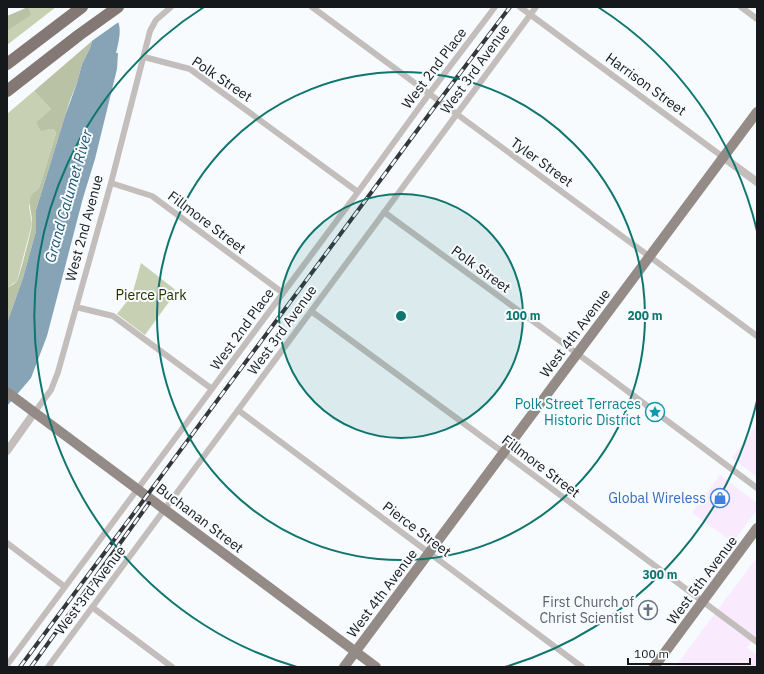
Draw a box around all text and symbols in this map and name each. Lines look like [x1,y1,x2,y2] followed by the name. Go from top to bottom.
[436,20,514,117] street label: West 3rd Avenue
[398,24,471,112] street label: West 2nd Place
[602,49,690,119] street label: Harrison Street
[188,52,256,106] street label: Polk Street
[40,127,96,265] water label: Grand Calumet River
[507,133,577,191] street label: Tyler Street
[61,173,107,283] street label: West 2nd Avenue
[164,187,250,257] street label: Fillmore Street
[448,241,514,297] street label: Polk Street
[243,281,321,378] street label: West 3rd Avenue
[206,284,278,374] street label: West 2nd Place
[536,285,614,381] street label: West 4th Avenue
[115,286,187,304] park label: Pierce Park
[505,308,541,323] text: 100 m
[627,308,663,323] text: 200 m
[394,309,408,323] centre of rings
[515,395,641,429] place label: Polk Street Terraces Historic District
[644,401,666,423] place icon: Polk Street Terraces Historic District
[498,431,584,501] street label: Fillmore Street
[153,479,247,557] street label: Buchanan Street
[709,487,731,509] shop icon: Global Wireless
[608,489,706,507] place label: Global Wireless
[379,497,455,561] street label: Pierce Street
[663,532,741,628] street label: West 5th Avenue
[51,542,129,638] street label: West 3rd Avenue
[343,545,421,641] street label: West 4th Avenue
[642,567,678,582] text: 300 m
[539,593,634,627] place label: First Church of Christ Scientist
[637,599,659,621] church icon: First Church of Christ Scientist
[628,640,750,666] scale bar
[634,646,669,661] text: 100 m

